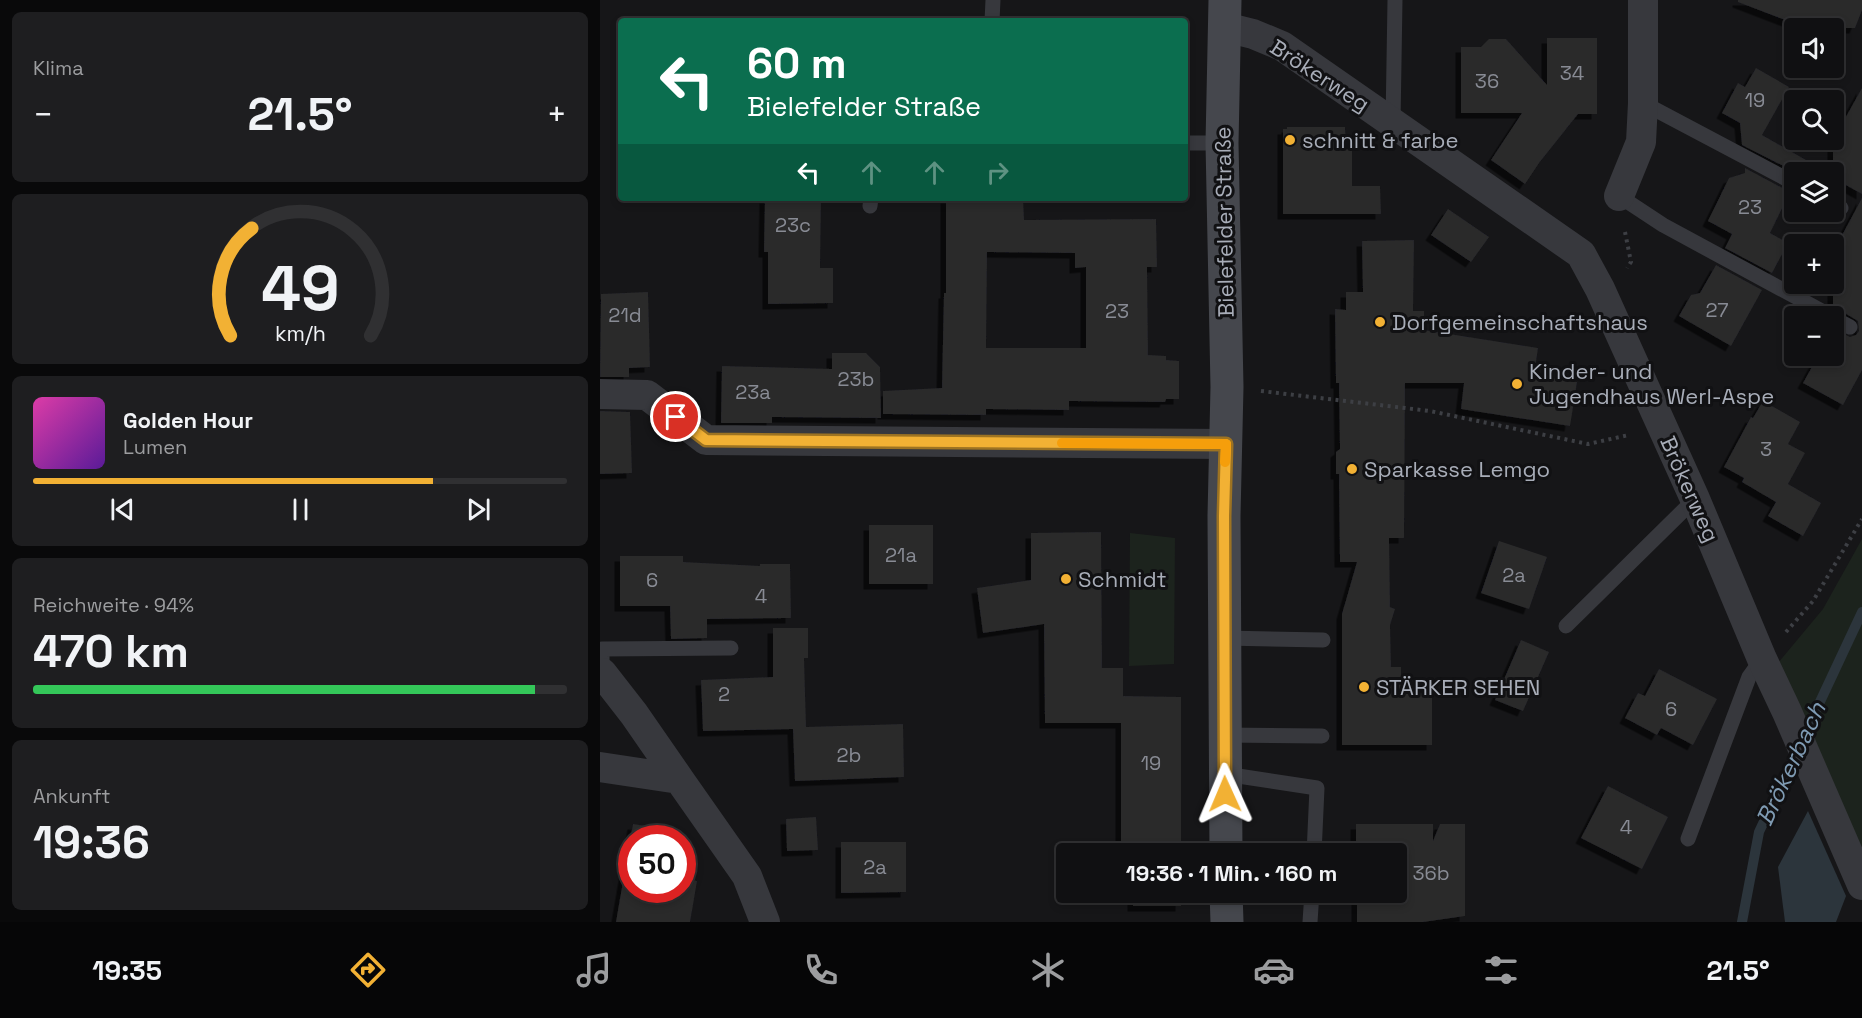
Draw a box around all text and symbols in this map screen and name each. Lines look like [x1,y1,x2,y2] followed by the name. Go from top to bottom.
[1784,18,1844,366] map controls
[1784,18,1844,78] button: sound
[1265,32,1375,118] street label: Brökerweg
[747,37,847,90] text: 60 m
[648,42,726,120] icon: left
[33,55,84,81] text: Klima
[1560,60,1584,86] house number: 34
[1475,68,1499,94] house number: 36
[247,86,353,143] text: 21.5°
[1745,87,1765,113] house number: 19
[747,89,981,124] text: Bielefelder Straße
[1784,90,1844,150] button: search
[33,94,53,136] text: −
[547,94,567,136] text: +
[1208,126,1240,318] street label: Bielefelder Straße
[1302,126,1459,154] place label: schnitt & farbe
[1283,133,1297,147] marker: schnitt & farbe
[792,156,825,189] icon: left
[855,156,888,189] icon: ahead
[918,156,951,189] icon: ahead
[981,156,1014,189] icon: right
[1784,162,1844,222] button: layers
[1738,194,1762,220] house number: 23
[775,212,811,238] house number: 23c
[1784,234,1844,294] button: +
[261,249,339,328] text: 49
[1705,297,1729,323] house number: 27
[1105,298,1129,324] house number: 23
[608,302,642,328] house number: 21d
[1784,306,1844,366] button: −
[1392,308,1648,336] place label: Dorfgemeinschaftshaus
[1373,315,1387,329] marker: Dorfgemeinschaftshaus
[274,320,326,347] text: km/h
[1529,357,1774,410] place label: Kinder- und Jugendhaus Werl-Aspe
[838,366,874,392] house number: 23b
[1510,377,1524,391] marker: Kinder- und Jugendhaus Werl-Aspe
[735,379,771,405] house number: 23a
[650,391,701,442] pin
[659,400,692,433] icon: arrive
[123,406,253,434] text: Golden Hour
[1654,432,1726,546] street label: Brökerweg
[123,434,187,460] text: Lumen
[1760,436,1772,462] house number: 3
[1364,455,1550,483] place label: Sparkasse Lemgo
[1345,462,1359,476] marker: Sparkasse Lemgo
[106,493,139,526] icon: previous
[284,493,317,526] icon: pause
[462,493,495,526] icon: next
[885,542,917,568] house number: 21a
[1502,562,1526,588] house number: 2a
[1078,565,1167,593] place label: Schmidt
[646,567,658,593] house number: 6
[1059,572,1073,586] marker: Schmidt
[755,583,767,609] house number: 4
[33,592,194,618] text: Reichweite · 94%
[33,623,189,680] text: 470 km
[1376,673,1540,701] place label: STÄRKER SEHEN
[1357,680,1371,694] marker: STÄRKER SEHEN
[718,681,730,707] house number: 2
[1665,696,1677,722] house number: 6
[1748,696,1833,831] water label: Brökerbach
[837,742,861,768] house number: 2b
[1141,750,1161,776] house number: 19
[1193,762,1257,826] position arrow
[33,783,111,809] text: Ankunft
[33,814,150,871] text: 19:36
[1620,814,1632,840] house number: 4
[618,825,696,903] speed limit sign: 50
[863,854,887,880] house number: 2a
[1126,859,1337,887] text: 19:36 · 1 Min. · 160 m
[1412,860,1450,886] house number: 36b
[347,949,389,991] icon: directions
[573,949,615,991] icon: music
[800,949,842,991] icon: phone
[1027,949,1069,991] icon: climate
[1253,949,1295,991] icon: car
[1480,949,1522,991] icon: filters
[92,953,162,988] text: 19:35
[1706,953,1770,988] text: 21.5°

